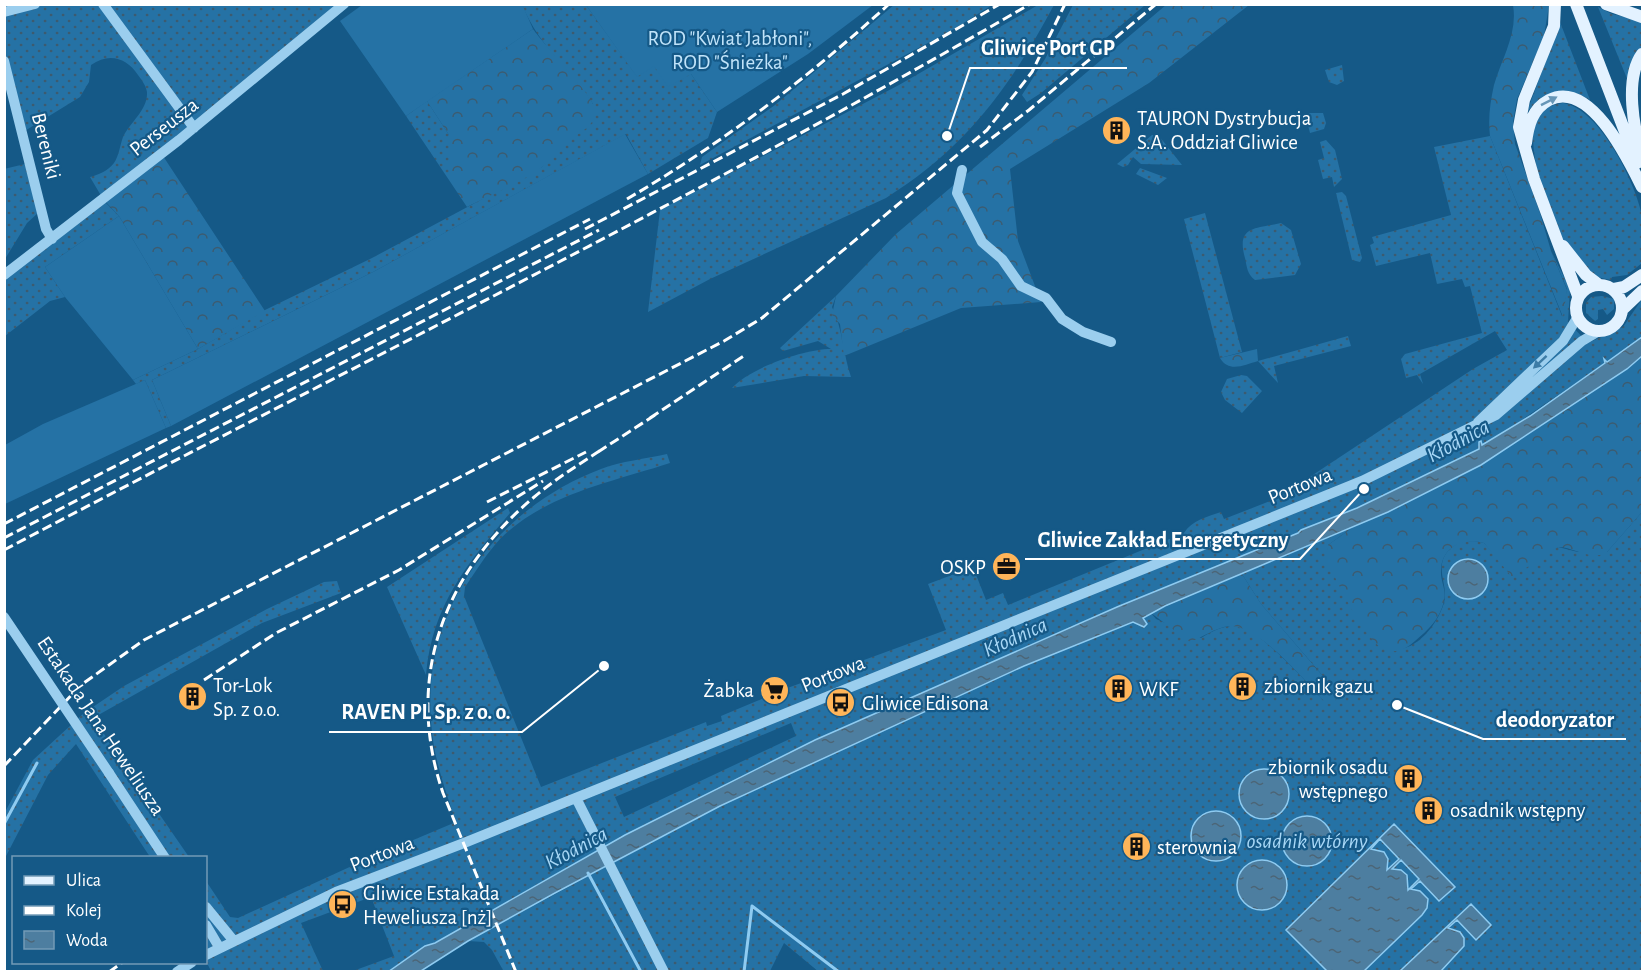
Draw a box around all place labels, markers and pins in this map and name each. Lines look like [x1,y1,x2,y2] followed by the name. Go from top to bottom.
[970,28,1127,68] callout: Gliwice Port GP
[1137,108,1312,153] place label: TAURON Dystrybucja S.A. Oddział Gliwice
[1100,114,1132,146] building icon: TAURON Dystrybucja S.A. Oddział Gliwice
[1025,519,1300,559] callout: Gliwice Zakład Energetyczny
[991,551,1023,583] office icon: OSKP
[940,557,986,578] place label: OSKP
[1227,670,1259,702] building icon: zbiornik gazu
[1102,673,1134,705] building icon: WKF
[759,674,791,706] supermarket icon: Żabka
[213,675,280,720] place label: Tor-Lok Sp. z o.o.
[1264,676,1374,697] place label: zbiornik gazu
[704,679,754,701] place label: Żabka
[1139,679,1179,700] place label: WKF
[176,681,208,713] building icon: Tor-Lok Sp. z o.o.
[825,687,857,719] bus stop icon: Gliwice Edisona
[329,692,522,732] callout: RAVEN PL Sp. z o. o.
[862,693,989,714] place label: Gliwice Edisona
[1483,699,1626,739] callout: deodoryzator
[1268,757,1388,802] place label: zbiornik osadu wstępnego
[1393,763,1425,795] building icon: zbiornik osadu wstępnego
[1413,794,1445,826] building icon: osadnik wstępny
[1450,800,1586,821] place label: osadnik wstępny
[1120,831,1152,863] building icon: sterownia
[1157,837,1238,858] place label: sterownia
[363,883,500,928] place label: Gliwice Estakada Heweliusza [nż]
[326,889,358,921] bus stop icon: Gliwice Estakada Heweliusza [nż]

